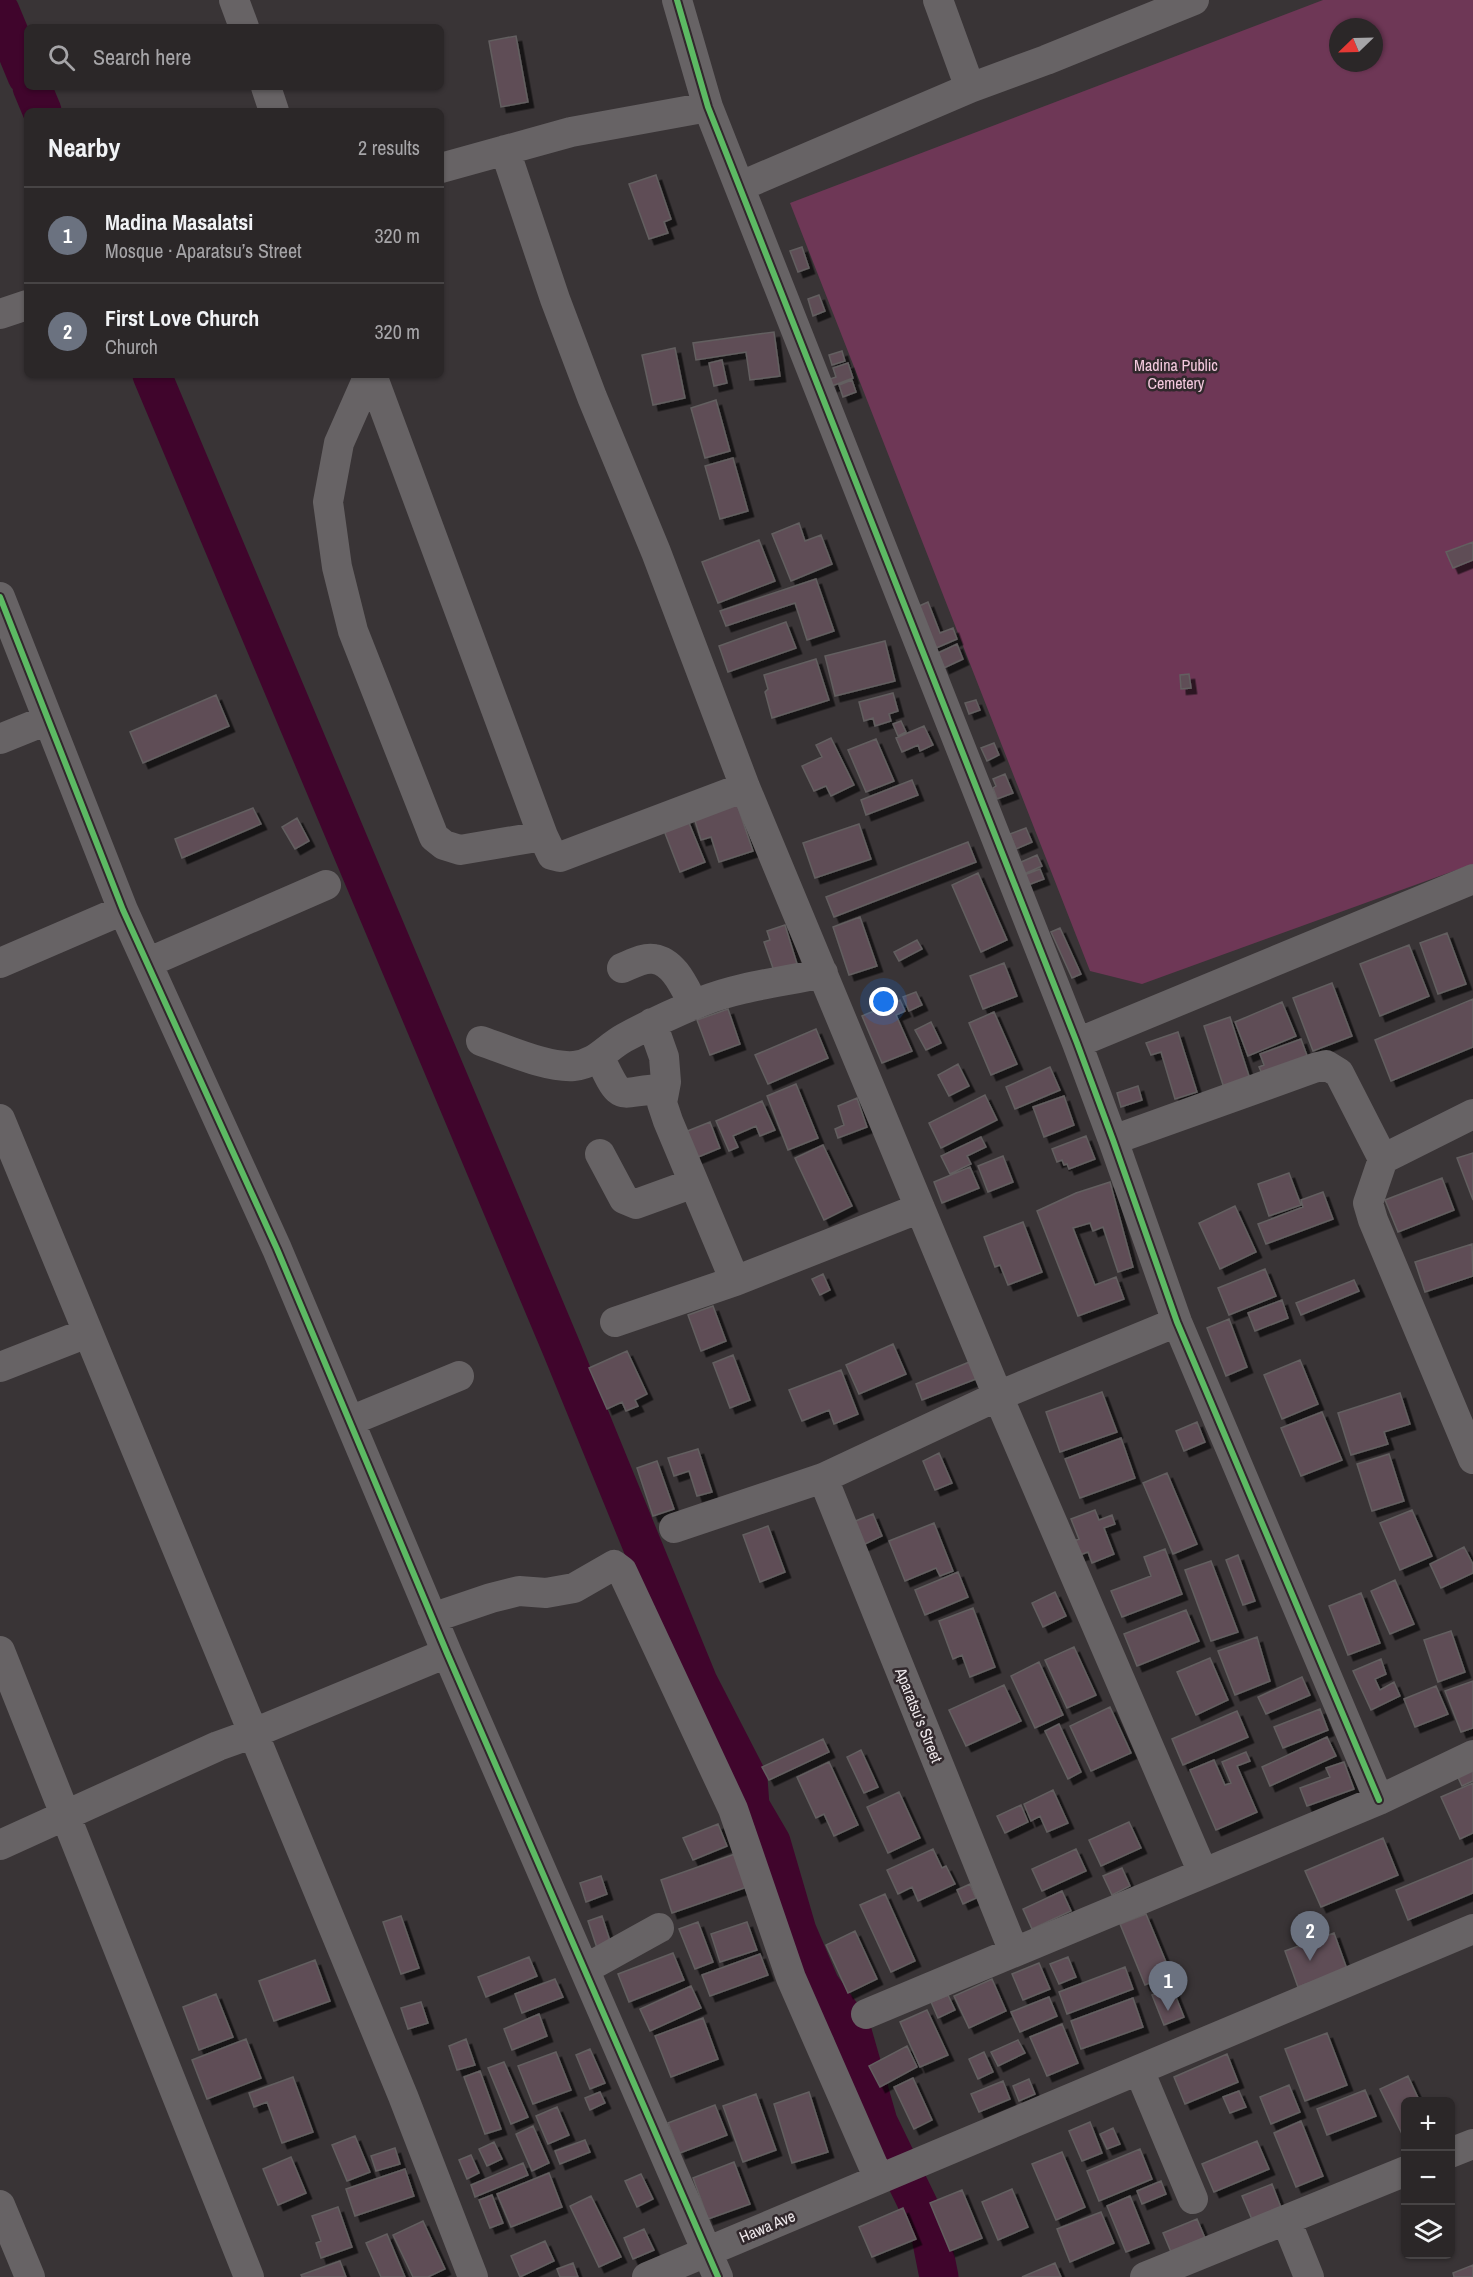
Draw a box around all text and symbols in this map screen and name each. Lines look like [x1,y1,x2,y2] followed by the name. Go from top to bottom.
[1329,18,1383,72] north arrow
[24,24,444,90] search box
[45,41,78,74] icon: search
[93,42,191,72] text: Search here
[48,130,120,165] text: Nearby
[358,134,420,161] text: 2 results
[105,207,253,237] text: Madina Masalatsi
[63,222,72,249] text: 1
[374,222,420,249] text: 320 m
[105,237,302,264] text: Mosque · Aparatsu’s Street
[105,303,259,333] text: First Love Church
[63,318,72,345] text: 2
[374,318,420,345] text: 320 m
[105,333,158,360] text: Church
[1134,354,1218,394] park label: Madina Public Cemetery
[869,987,898,1016] your location
[890,1663,948,1766] street label: Aparatsu’s Street
[1290,1912,1330,1961] pin: 2
[1148,1962,1188,2011] pin: 1
[1401,2097,1455,2259] map controls
[1401,2097,1455,2151] button: +
[1401,2151,1455,2205] button: −
[736,2204,798,2248] street label: Hawa Ave
[1401,2205,1455,2259] button: layers

